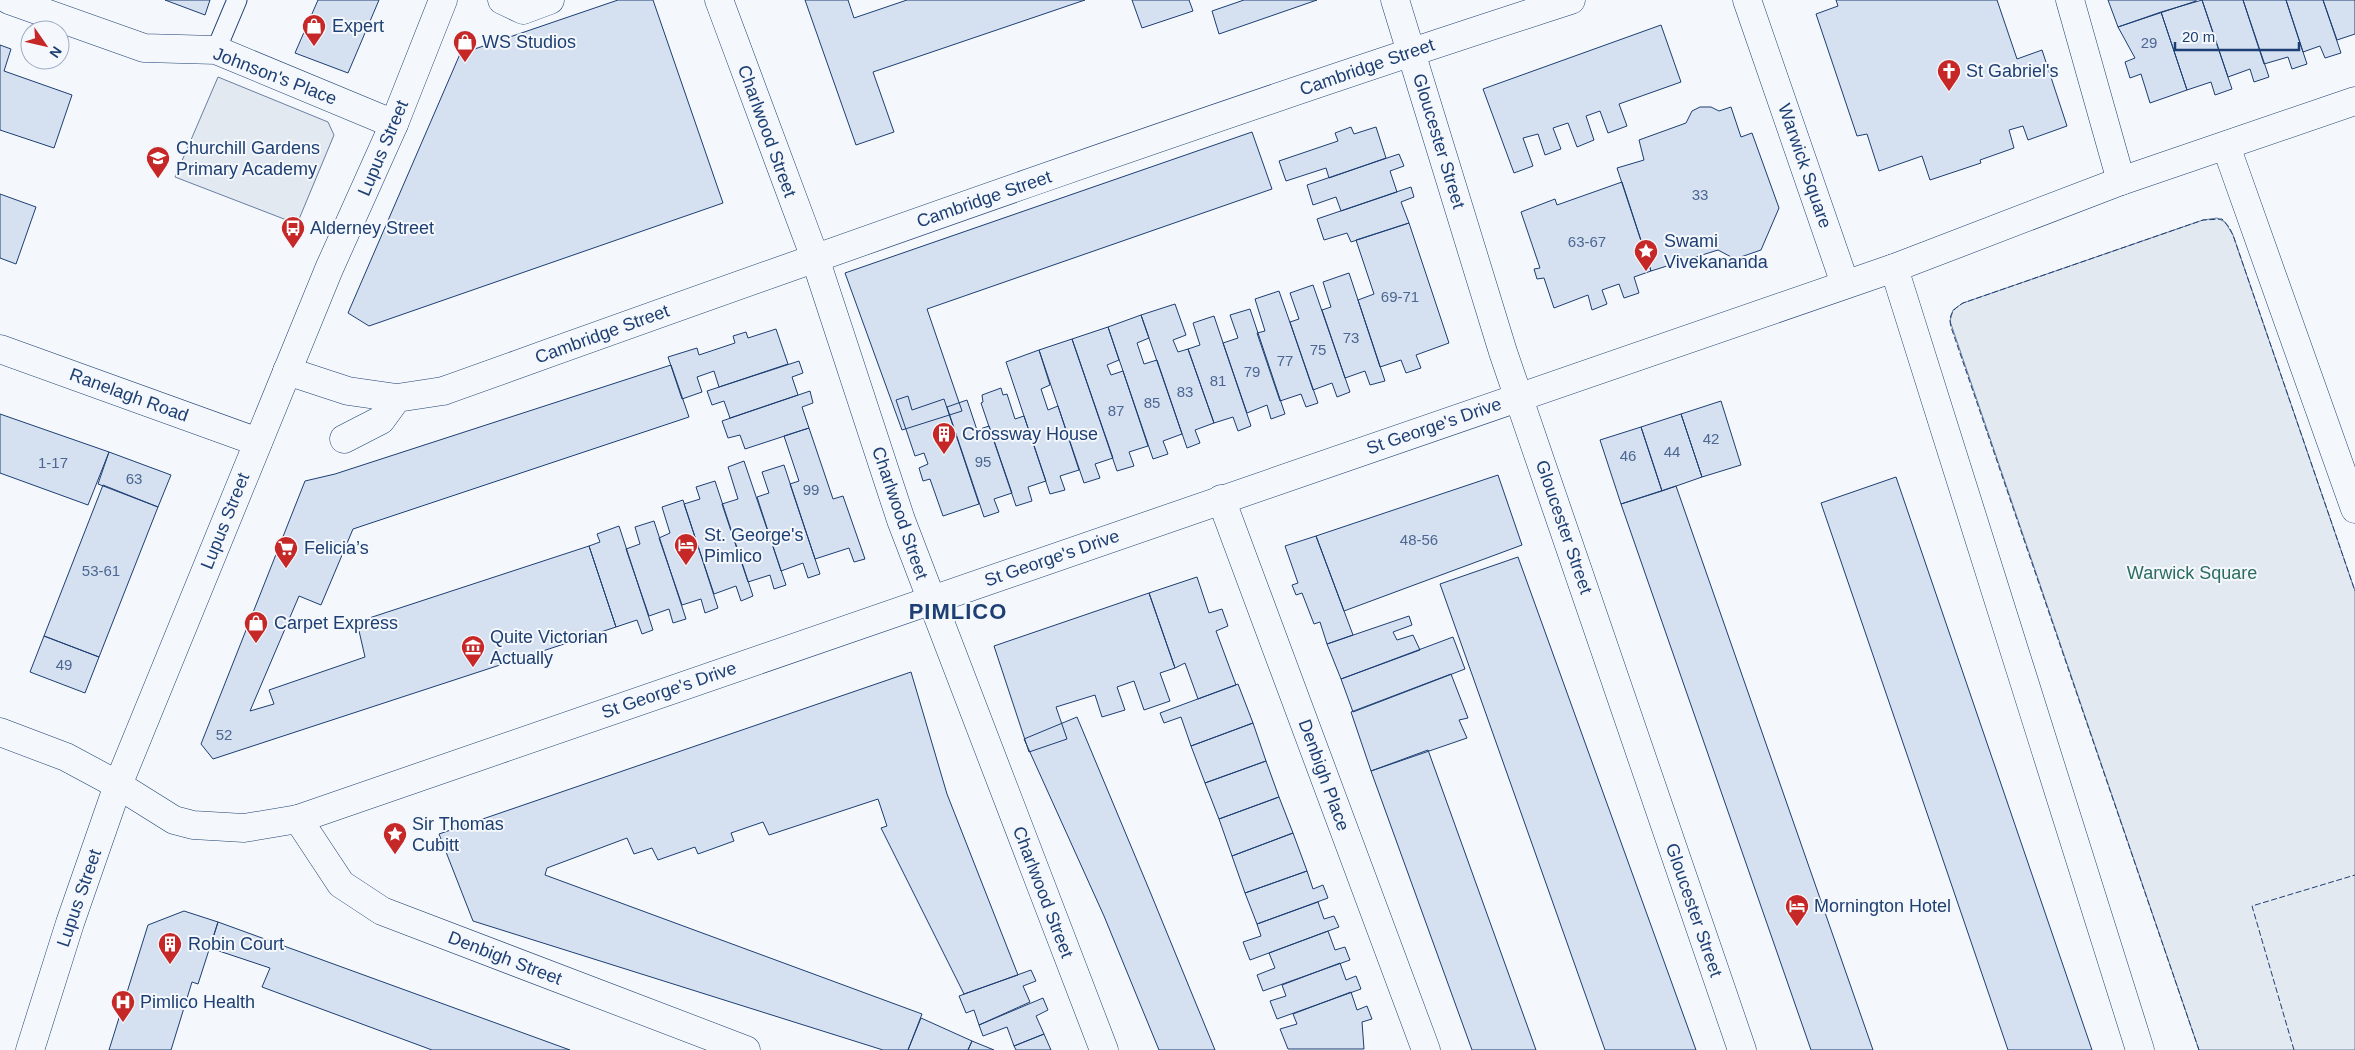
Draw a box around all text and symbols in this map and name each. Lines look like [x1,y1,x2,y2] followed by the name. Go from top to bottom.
[301,13,327,47] shop icon: Expert
[332,16,384,36] place label: Expert
[20,20,70,70] north arrow
[2175,20,2299,52] scale bar
[2182,28,2215,45] text: 20 m
[452,29,478,63] shop icon: WS Studios
[482,32,576,52] place label: WS Studios
[2141,34,2157,51] house number: 29
[1297,35,1437,99] street label: Cambridge Street
[210,43,340,109] street label: Johnson's Place
[46,44,65,61] text: N
[1936,58,1962,92] church icon: St Gabriel's
[1966,61,2058,81] place label: St Gabriel's
[734,62,800,200] street label: Charlwood Street
[1409,71,1469,211] street label: Gloucester Street
[354,97,412,199] street label: Lupus Street
[1774,101,1836,231] street label: Warwick Square
[176,138,320,179] place label: Churchill Gardens Primary Academy
[145,145,171,179] school or university icon: Churchill Gardens Primary Academy
[914,167,1054,231] street label: Cambridge Street
[1692,186,1708,203] house number: 33
[280,215,306,249] bus stop icon: Alderney Street
[310,218,434,238] place label: Alderney Street
[1664,231,1769,272] place label: Swami Vivekananda
[1568,233,1606,250] house number: 63-67
[1633,238,1659,272] place icon: Swami Vivekananda
[1381,288,1419,305] house number: 69-71
[532,300,672,368] street label: Cambridge Street
[1343,329,1359,346] house number: 73
[1310,341,1326,358] house number: 75
[1277,352,1293,369] house number: 77
[1244,363,1260,380] house number: 79
[67,364,191,426] street label: Ranelagh Road
[1210,372,1226,389] house number: 81
[1177,383,1193,400] house number: 83
[1144,394,1160,411] house number: 85
[1364,394,1504,458] street label: St George's Drive
[1108,402,1124,419] house number: 87
[931,421,957,455] building icon: Crossway House
[962,424,1098,444] place label: Crossway House
[1703,430,1719,447] house number: 42
[1664,443,1680,460] house number: 44
[868,444,932,582] street label: Charlwood Street
[1620,447,1636,464] house number: 46
[975,453,991,470] house number: 95
[38,454,68,471] house number: 1-17
[1532,458,1596,596] street label: Gloucester Street
[126,470,142,487] house number: 63
[197,470,253,572] street label: Lupus Street
[803,481,819,498] house number: 99
[704,525,803,566] place label: St. George's Pimlico
[982,526,1122,590] street label: St George's Drive
[1400,531,1438,548] house number: 48-56
[673,532,699,566] hotel icon: St. George's Pimlico
[273,535,299,569] supermarket icon: Felicia’s
[304,538,369,558] place label: Felicia’s
[82,562,120,579] house number: 53-61
[2127,563,2257,583] park label: Warwick Square
[909,599,1007,624] district label: PIMLICO
[243,610,269,644] shop icon: Carpet Express
[274,613,398,633] place label: Carpet Express
[490,627,608,668] place label: Quite Victorian Actually
[460,634,486,668] museum icon: Quite Victorian Actually
[56,656,72,673] house number: 49
[599,658,739,722] street label: St George's Drive
[1295,717,1353,833] street label: Denbigh Place
[216,726,232,743] house number: 52
[412,814,504,855] place label: Sir Thomas Cubitt
[382,821,408,855] place icon: Sir Thomas Cubitt
[1009,823,1077,961] street label: Charlwood Street
[1662,841,1726,979] street label: Gloucester Street
[53,846,105,950] street label: Lupus Street
[1784,893,1810,927] hotel icon: Mornington Hotel
[1814,896,1951,916] place label: Mornington Hotel
[445,927,565,989] street label: Denbigh Street
[157,931,183,965] building icon: Robin Court
[188,934,284,954] place label: Robin Court
[110,989,136,1023] hospital icon: Pimlico Health
[140,992,255,1012] place label: Pimlico Health

